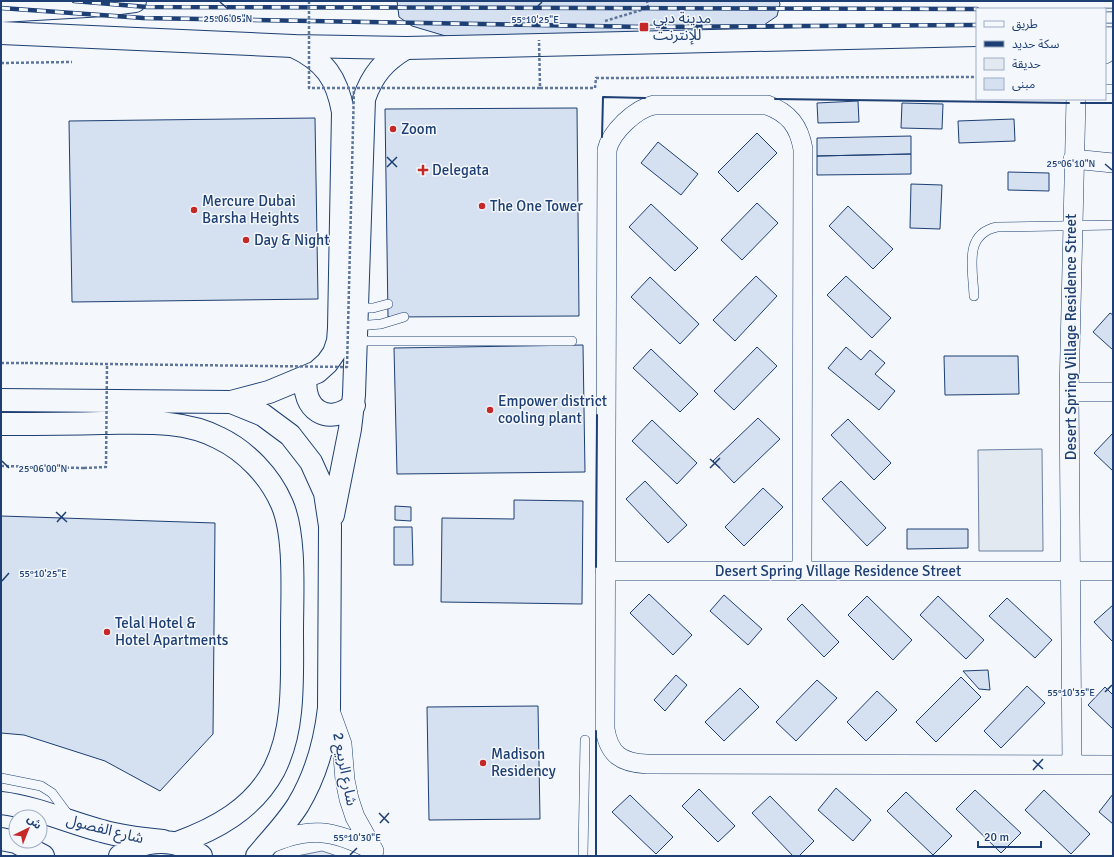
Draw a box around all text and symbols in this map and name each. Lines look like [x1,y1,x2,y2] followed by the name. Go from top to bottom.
[976,8,1106,100] legend
[653,9,711,45] place label: مدينة دبي للإنترنت
[204,13,252,25] text: 25°06'05"N
[511,14,559,26] text: 55°10'25"E
[1012,17,1038,32] text: طريق
[638,21,650,33] marker: مدينة دبي للإنترنت
[1012,37,1059,52] text: سكة حديد
[1012,57,1041,72] text: حديقة
[1012,77,1035,92] text: مبنى
[401,120,437,138] place label: Zoom
[388,124,398,134] marker: Zoom
[1047,158,1095,170] text: 25°06'10"N
[432,161,489,179] place label: Delegata
[417,164,429,176] marker: Delegata
[202,192,300,227] place label: Mercure Dubai Barsha Heights
[490,197,583,215] place label: The One Tower
[477,201,487,211] marker: The One Tower
[189,205,199,215] marker: Mercure Dubai Barsha Heights
[1062,214,1080,460] street label: Desert Spring Village Residence Street
[254,231,330,249] place label: Day & Night
[241,235,251,245] marker: Day & Night
[498,392,607,427] place label: Empower district cooling plant
[485,405,495,415] marker: Empower district cooling plant
[19,463,67,475] text: 25°06'00"N
[715,562,961,580] street label: Desert Spring Village Residence Street
[19,568,67,580] text: 55°10'25"E
[115,614,229,649] place label: Telal Hotel & Hotel Apartments
[102,627,112,637] marker: Telal Hotel & Hotel Apartments
[1047,687,1095,699] text: 55°10'35"E
[326,731,361,808] street label: شارع الربيع 2
[491,745,556,780] place label: Madison Residency
[478,758,488,768] marker: Madison Residency
[8,809,48,849] north arrow
[64,811,146,850] street label: شارع الفصول
[25,812,44,832] text: ش
[978,823,1041,849] scale bar
[984,830,1009,845] text: 20 m
[333,832,381,844] text: 55°10'30"E

